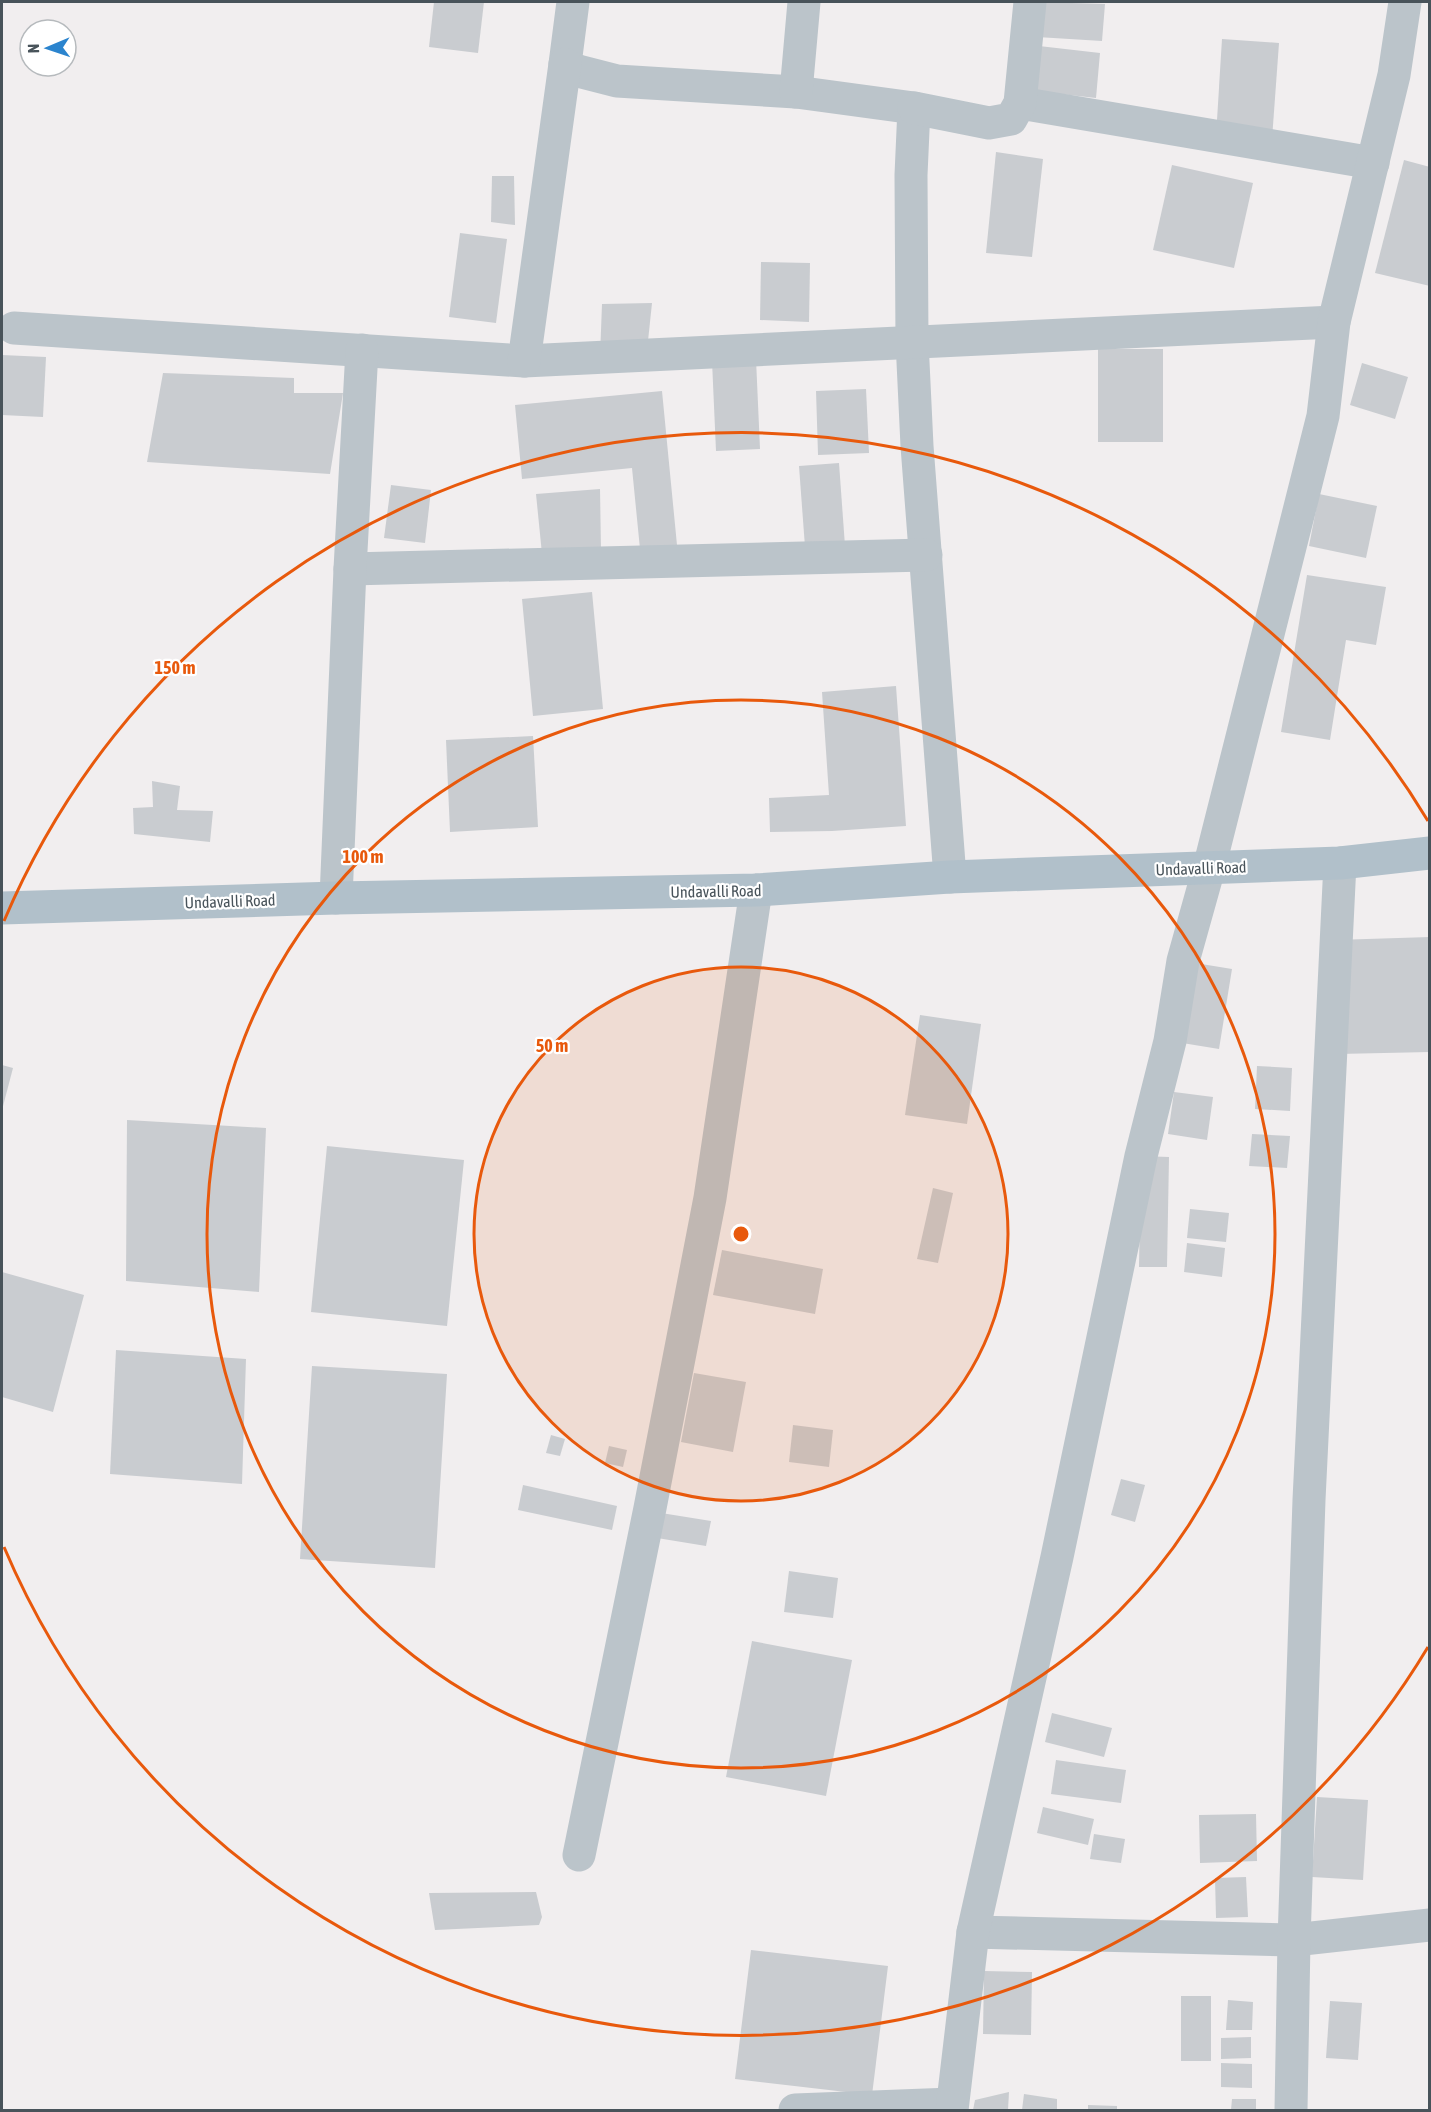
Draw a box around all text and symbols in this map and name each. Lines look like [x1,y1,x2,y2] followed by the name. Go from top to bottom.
[18,18,78,78] north arrow
[24,43,42,54] text: N
[155,657,195,678] text: 150 m
[343,846,383,867] text: 100 m
[1155,857,1247,879] street label: Undavalli Road
[670,881,762,901] street label: Undavalli Road
[184,890,276,912] street label: Undavalli Road
[536,1035,568,1056] text: 50 m
[731,1224,751,1244] centre of rings

